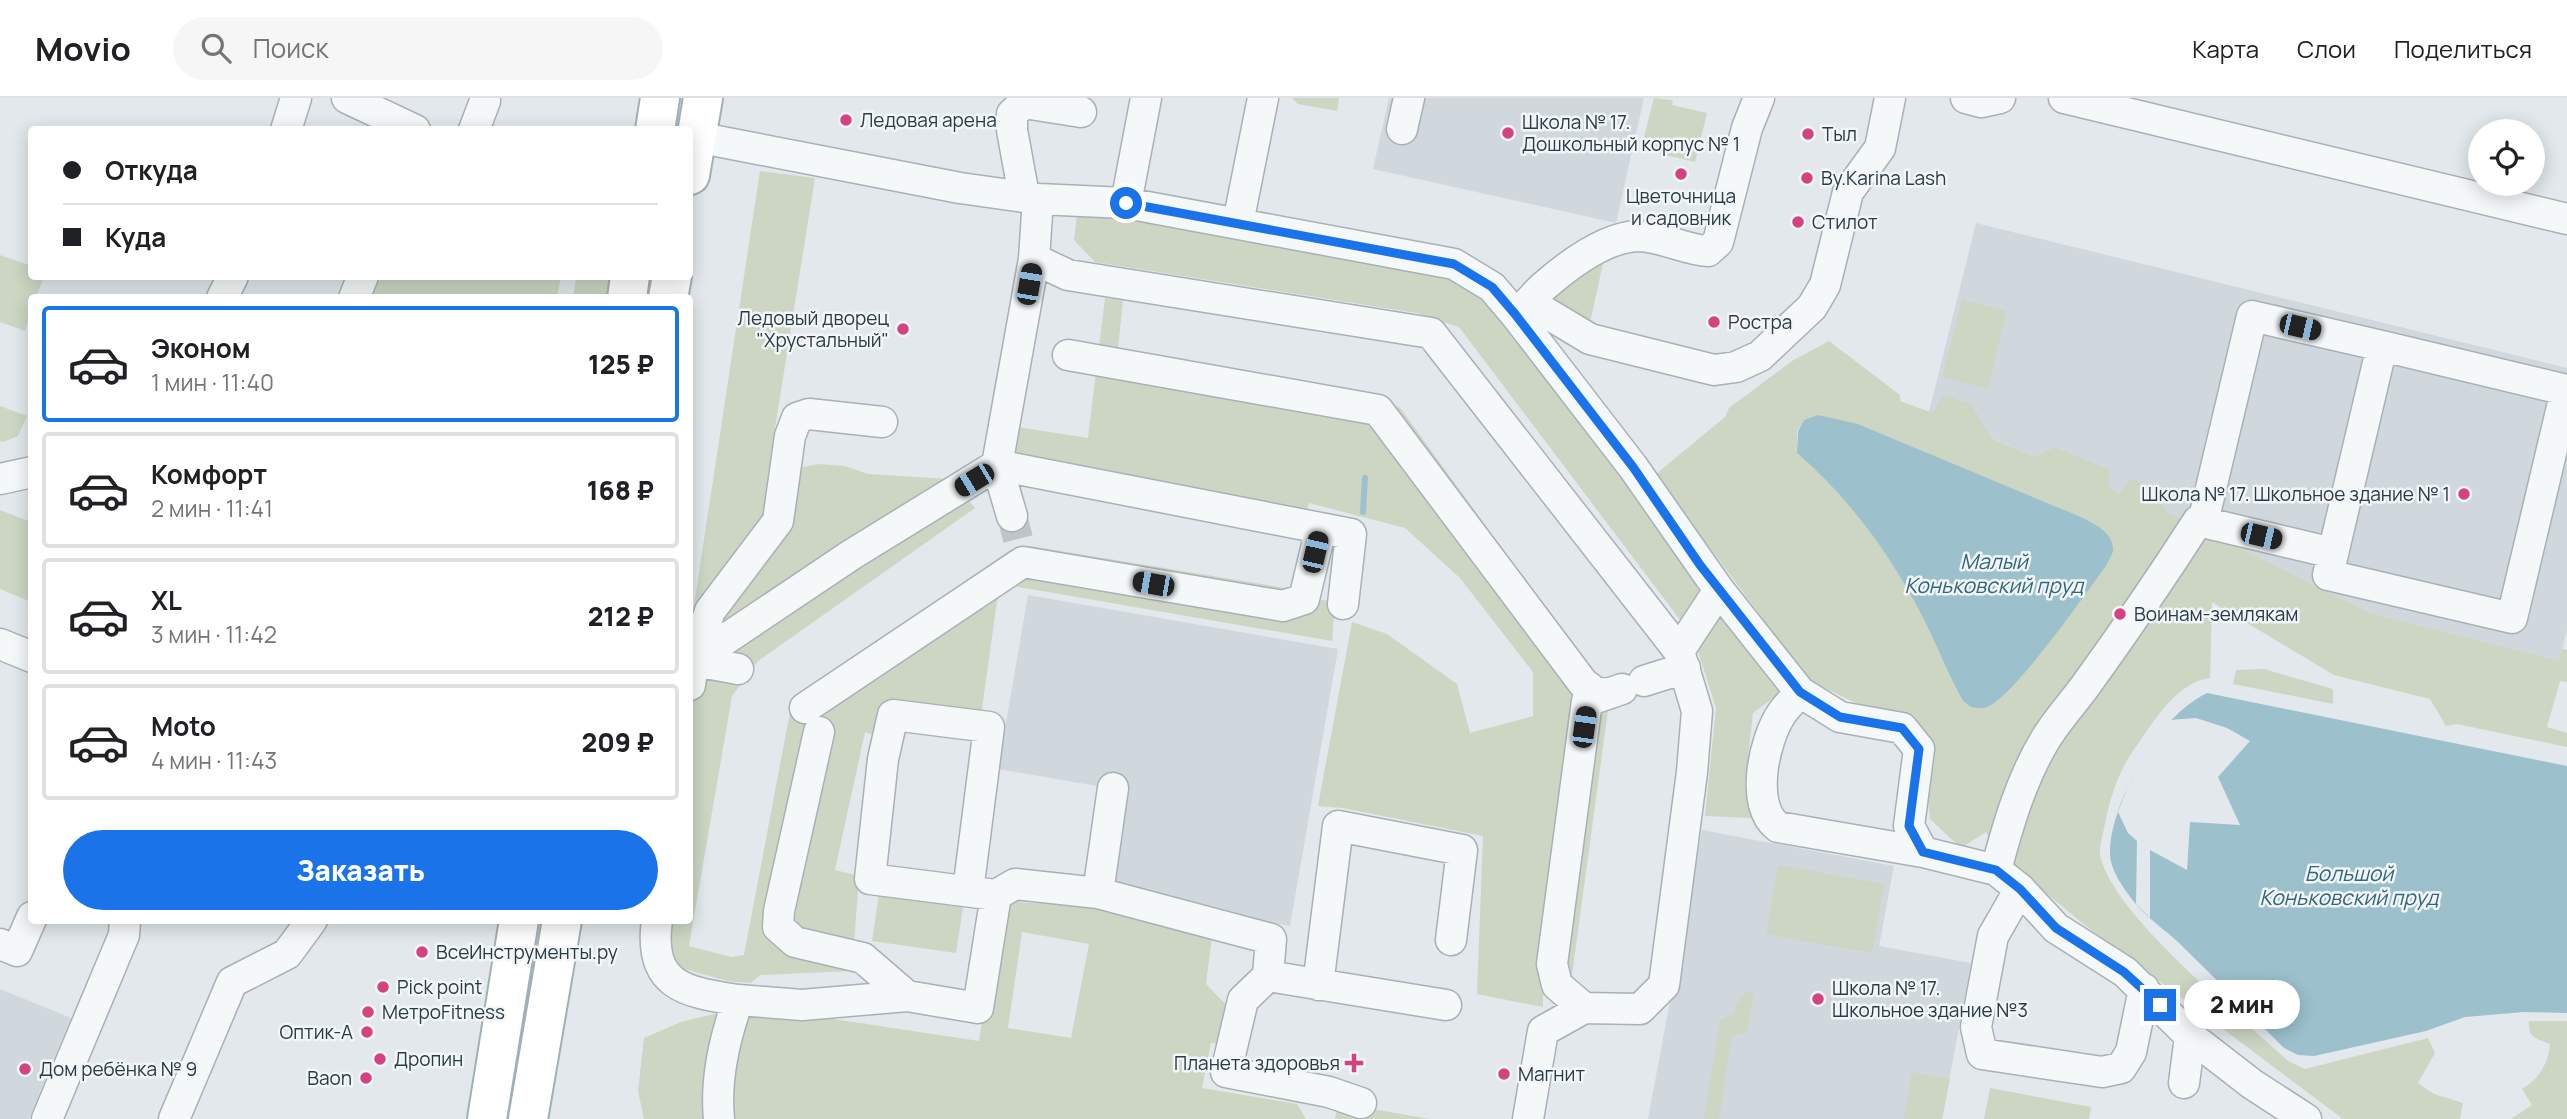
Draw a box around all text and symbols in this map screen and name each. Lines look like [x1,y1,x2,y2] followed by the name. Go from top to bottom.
[173,17,663,80] search box
[35,26,131,71] text: Movio
[197,29,235,67] icon: search
[253,30,328,66] text: Поиск
[2192,32,2259,65] text: Карта
[2297,32,2356,65] text: Слои
[2394,32,2532,65] text: Поделиться
[860,107,997,133] place label: Ледовая арена
[1522,109,1740,157] place label: Школа № 17. Дошкольный корпус № 1
[838,112,854,128] marker: Ледовая арена
[2468,119,2545,196] map controls
[2468,119,2545,196] button: locate
[1822,121,1857,147] place label: Тыл
[1500,125,1516,141] marker: Школа № 17. Дошкольный корпус № 1
[1800,126,1816,142] marker: Тыл
[105,152,198,188] text: Откуда
[1821,165,1946,191] place label: By.Karina Lash
[1673,166,1689,182] marker: Цветочница и садовник
[1799,170,1815,186] marker: By.Karina Lash
[1626,183,1736,231] place label: Цветочница и садовник
[1110,187,1142,219] route start
[1812,209,1878,235] place label: Стилот
[1790,214,1806,230] marker: Стилот
[105,219,166,255] text: Куда
[1016,261,1043,307] car
[738,305,889,353] place label: Ледовый дворец "Хрустальный"
[1728,309,1792,335] place label: Ростра
[2278,312,2323,342] car
[1706,314,1722,330] marker: Ростра
[895,321,911,337] marker: Ледовый дворец "Хрустальный"
[151,330,251,366] text: Эконом
[67,333,130,396] icon: car
[588,346,654,382] text: 125 ₽
[151,366,274,398] text: 1 мин · 11:40
[151,456,267,492] text: Комфорт
[67,459,130,522] icon: car
[951,460,998,500] car
[587,472,654,508] text: 168 ₽
[2141,481,2450,507] place label: Школа № 17. Школьное здание № 1
[2456,486,2472,502] marker: Школа № 17. Школьное здание № 1
[151,492,273,524] text: 2 мин · 11:41
[2239,521,2284,551] car
[1301,529,1330,575] car
[1905,547,2085,599] water label: Малый Коньковский пруд
[1131,570,1176,598] car
[151,582,182,618] text: XL
[67,585,130,648] icon: car
[588,598,654,634] text: 212 ₽
[2134,601,2298,627] place label: Воинам-землякам
[2112,606,2128,622] marker: Воинам-землякам
[151,618,277,650] text: 3 мин · 11:42
[1571,705,1598,749] car
[151,708,216,744] text: Moto
[67,711,130,774] icon: car
[581,724,654,760] text: 209 ₽
[151,744,277,776] text: 4 мин · 11:43
[63,830,658,910] button: Заказать
[2260,859,2440,911] water label: Большой Коньковский пруд
[436,939,618,965] place label: ВсеИнструменты.ру
[414,944,430,960] marker: ВсеИнструменты.ру
[397,974,482,1000] place label: Pick point
[1832,975,2028,1023] place label: Школа № 17. Школьное здание №3
[375,979,391,995] marker: Pick point
[2184,981,2300,1030] callout: 2 мин
[2210,988,2274,1020] text: 2 мин
[2144,989,2176,1021] route end
[1810,991,1826,1007] marker: Школа № 17. Школьное здание №3
[382,999,505,1025] place label: МетроFitness
[360,1004,376,1020] marker: МетроFitness
[280,1019,353,1045] place label: Оптик-А
[359,1024,375,1040] marker: Оптик-А
[394,1046,463,1072] place label: Дропин
[1174,1050,1340,1076] place label: Планета здоровья
[372,1051,388,1067] marker: Дропин
[1346,1055,1362,1071] marker: Планета здоровья
[39,1056,197,1082] place label: Дом ребёнка № 9
[17,1061,33,1077] marker: Дом ребёнка № 9
[1518,1061,1585,1087] place label: Магнит
[307,1065,352,1091] place label: Baon
[1496,1066,1512,1082] marker: Магнит
[358,1070,374,1086] marker: Baon

